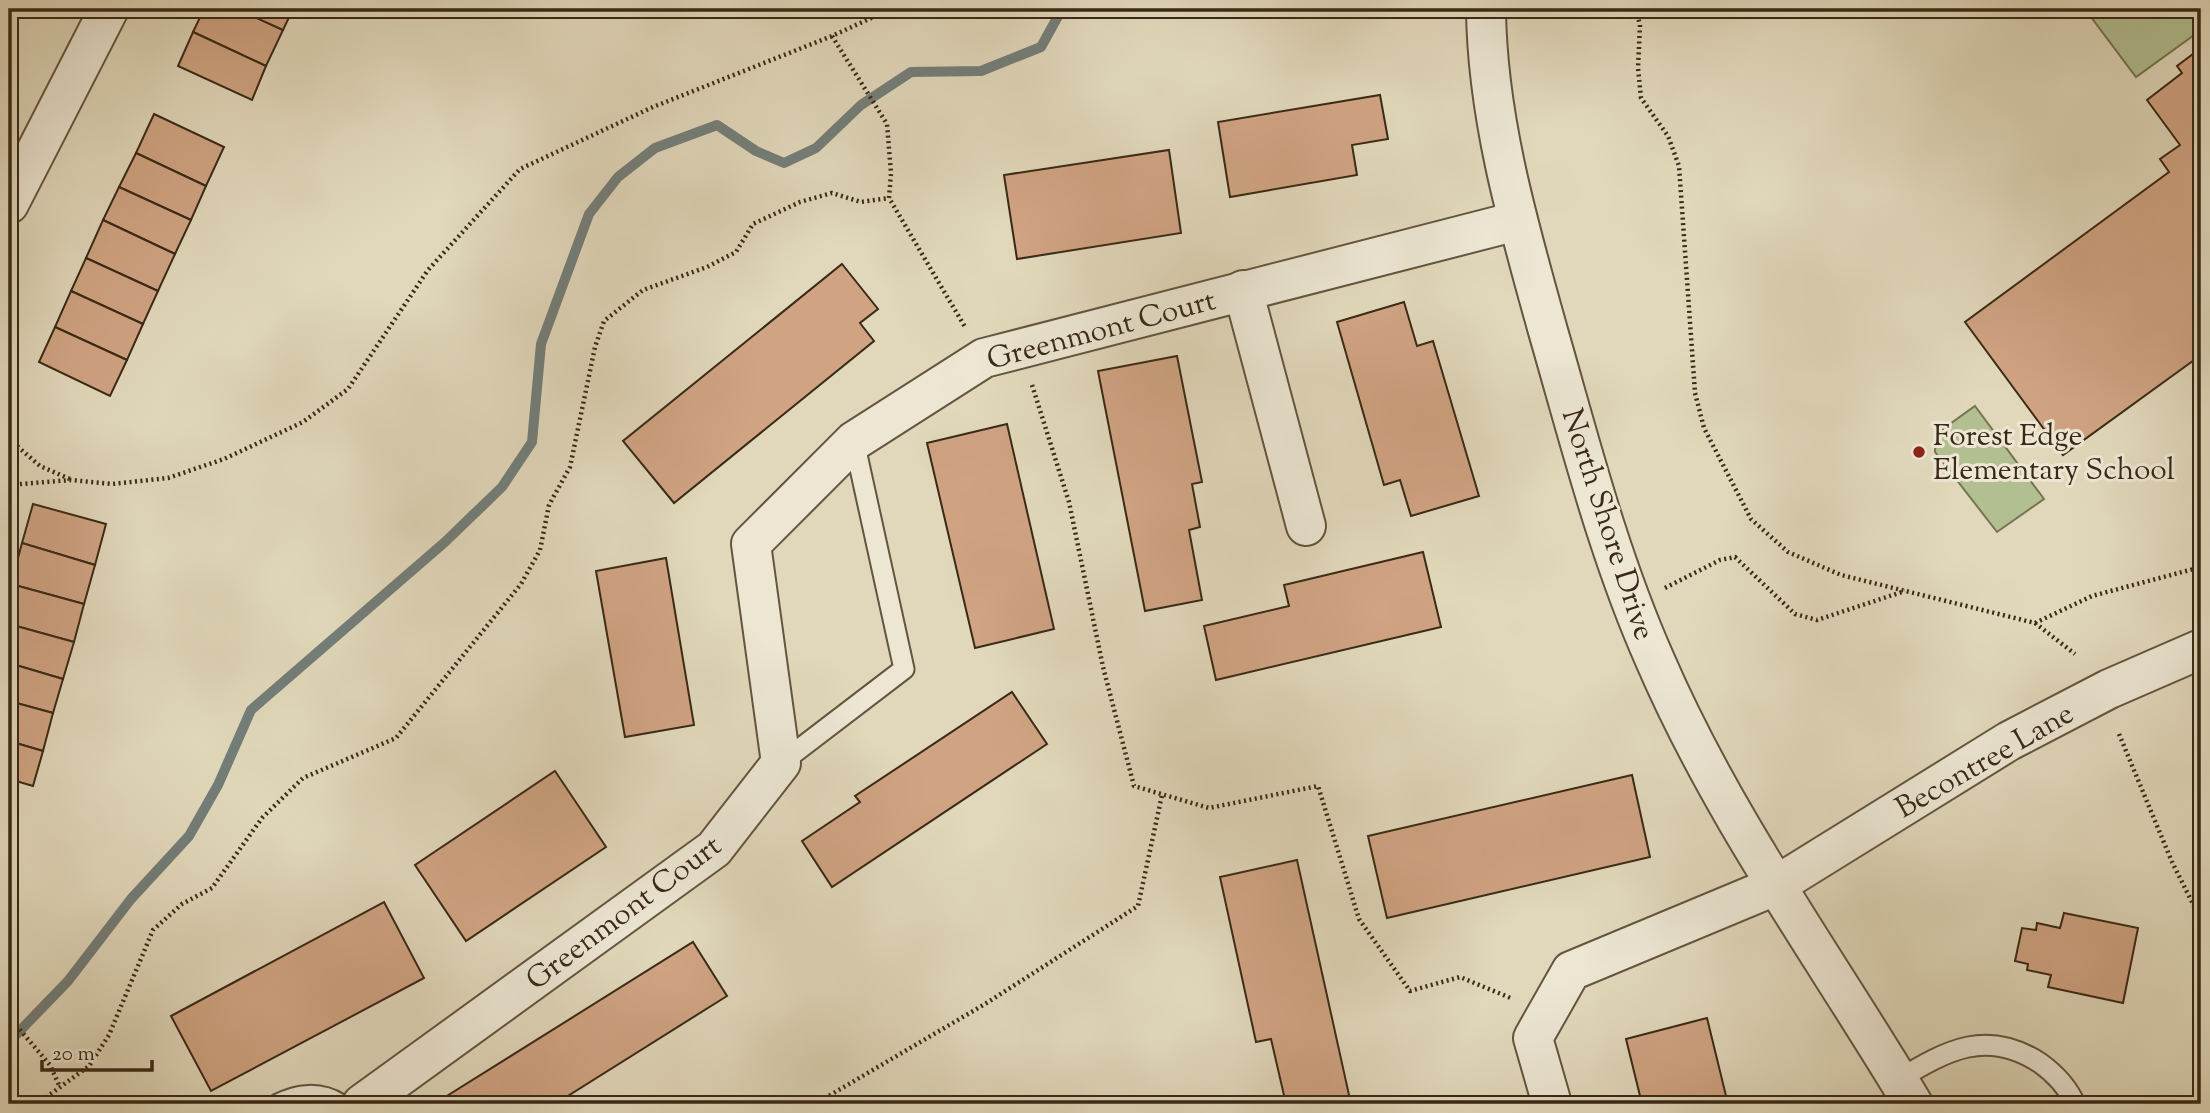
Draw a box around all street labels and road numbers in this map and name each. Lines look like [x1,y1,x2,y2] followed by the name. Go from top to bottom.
[983,280,1221,383] street label: Greenmont Court
[1549,404,1664,646] street label: North Shore Drive
[1888,694,2082,831] street label: Becontree Lane
[518,826,731,1002] street label: Greenmont Court

